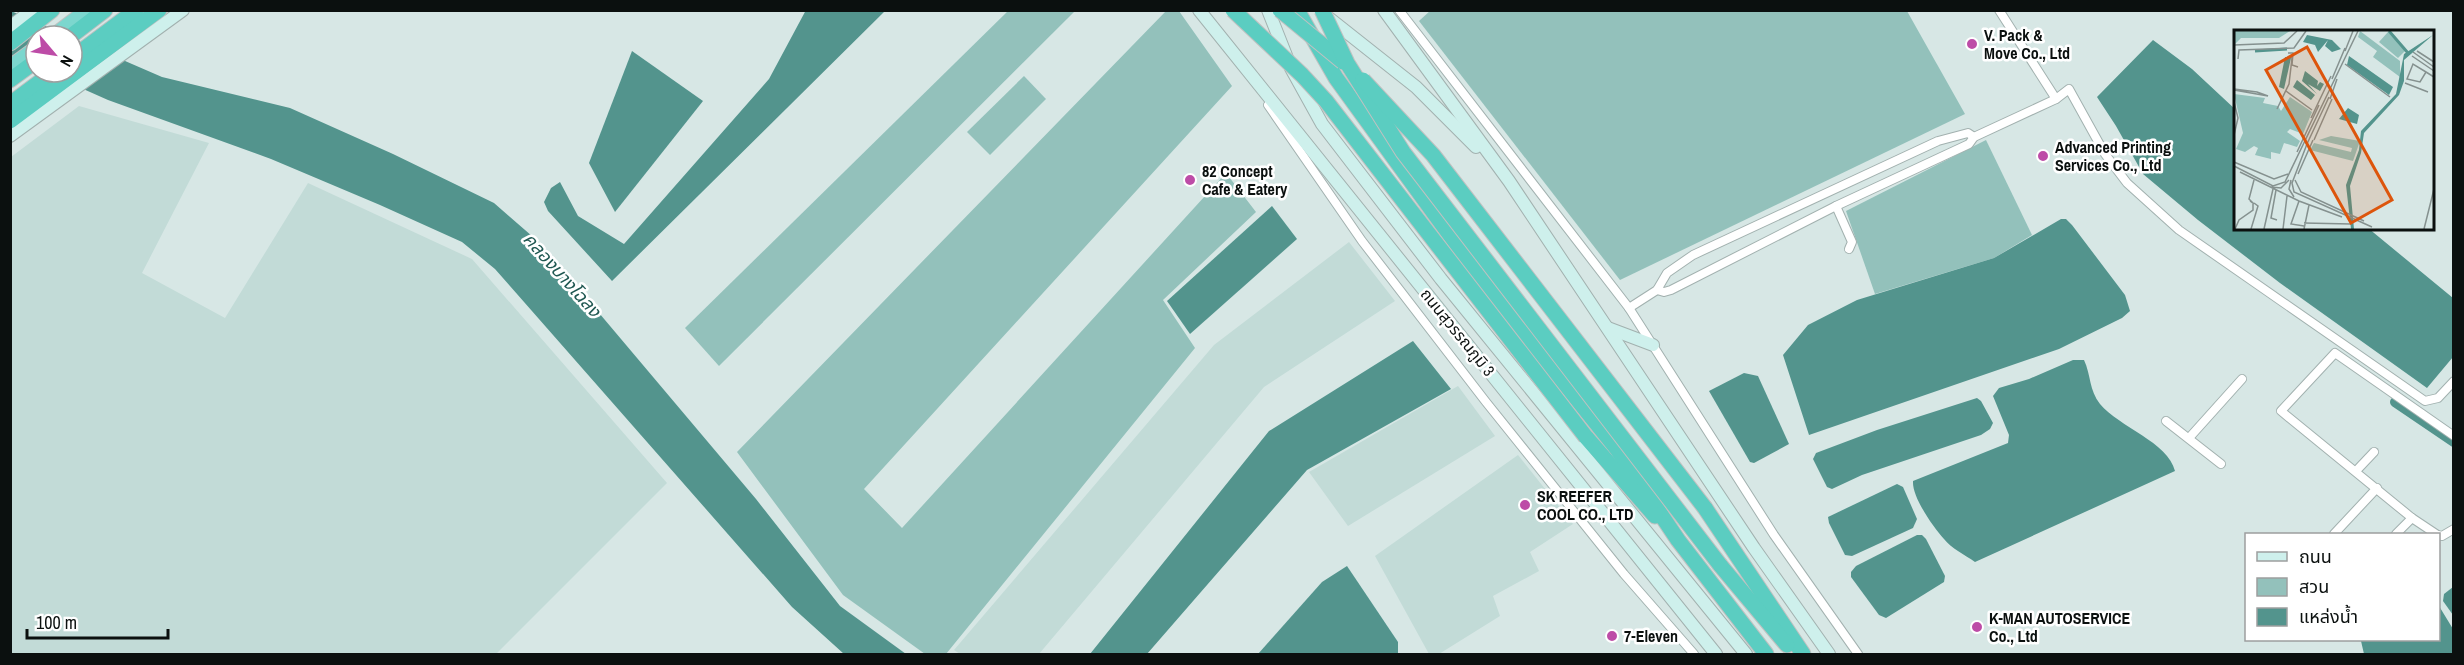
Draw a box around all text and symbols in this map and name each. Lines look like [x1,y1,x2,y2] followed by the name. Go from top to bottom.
[24,24,84,84] north arrow
[1984,24,2070,64] place label: V. Pack & Move Co., Ltd
[2234,30,2434,230] inset map
[1965,37,1979,51] marker: V. Pack & Move Co., Ltd
[55,52,79,71] text: N
[2055,136,2171,176] place label: Advanced Printing Services Co., Ltd
[2036,149,2050,163] marker: Advanced Printing Services Co., Ltd
[1202,160,1288,200] place label: 82 Concept Cafe & Eatery
[1183,173,1197,187] marker: 82 Concept Cafe & Eatery
[518,227,608,323] water label: คลองบางโฉลง
[1416,284,1500,380] street label: ถนนสุวรรณภูมิ 3
[1537,485,1634,525] place label: SK REEFER COOL CO., LTD
[1518,498,1532,512] marker: SK REEFER COOL CO., LTD
[2245,533,2440,641] legend
[2299,544,2332,569] text: ถนน
[2299,574,2329,599] text: สวน
[27,602,168,640] scale bar
[2299,604,2358,629] text: แหล่งน้ำ
[1989,607,2130,647] place label: K-MAN AUTOSERVICE Co., Ltd
[36,610,77,635] text: 100 m
[1970,620,1984,634] marker: K-MAN AUTOSERVICE Co., Ltd
[1624,625,1678,647] place label: 7-Eleven
[1605,629,1619,643] marker: 7-Eleven

